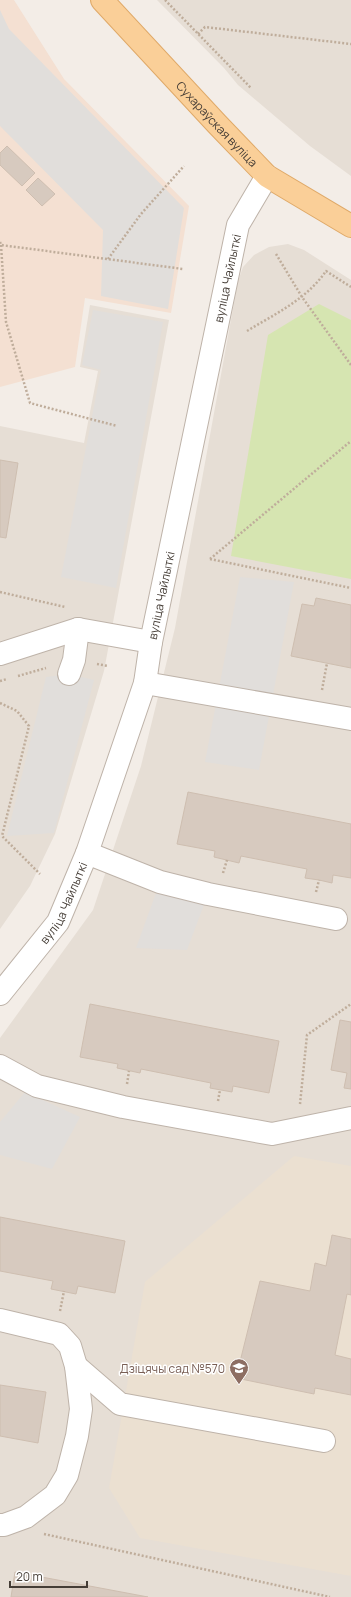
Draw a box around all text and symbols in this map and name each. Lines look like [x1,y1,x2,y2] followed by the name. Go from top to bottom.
[173,77,262,170] street label: Сухараўская вуліца
[209,232,244,324] street label: вуліца Чайлыткі
[143,550,178,641] street label: вуліца Чайлыткі
[35,859,91,947] street label: вуліца Чайлыткі
[228,1357,250,1385] school or university icon: Дзіцячы сад №570
[120,1360,225,1377] place label: Дзіцячы сад №570
[10,1563,87,1589] scale bar
[16,1568,43,1585] text: 20 m

